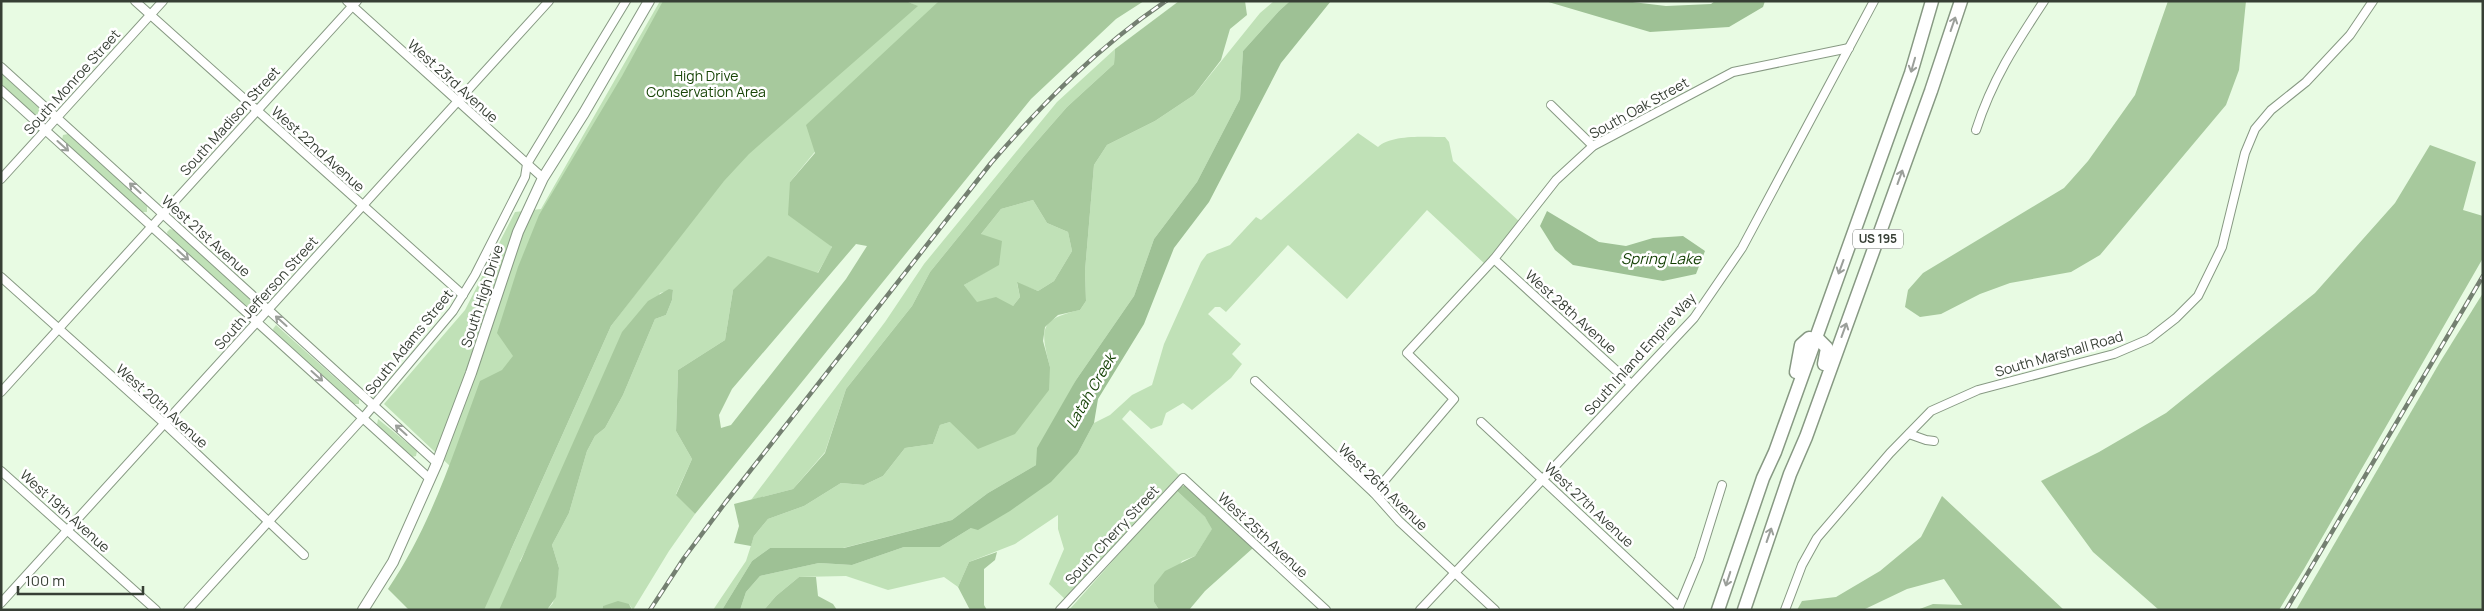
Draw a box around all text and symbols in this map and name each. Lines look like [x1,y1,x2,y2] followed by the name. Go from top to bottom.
[1949,17,1958,32] one-way arrow
[19,25,124,138] street label: South Monroe Street
[404,35,503,126] street label: West 23rd Avenue
[1908,56,1918,72] one-way arrow
[175,62,284,179] street label: South Madison Street
[646,66,766,101] park label: High Drive Conservation Area
[1586,72,1692,143] street label: South Oak Street
[268,102,369,196] street label: West 22nd Avenue
[57,140,70,152] one-way arrow
[1896,170,1905,186] one-way arrow
[129,182,142,194] one-way arrow
[158,191,255,281] street label: West 21st Avenue
[1853,230,1903,248] road number: US 195
[210,232,322,353] street label: South Jefferson Street
[456,242,507,350] street label: South High Drive
[1621,248,1702,269] water label: Spring Lake
[177,249,190,261] one-way arrow
[1836,259,1845,275] one-way arrow
[1522,265,1621,358] street label: West 28th Avenue
[360,285,457,398] street label: South Adams Street
[1580,288,1700,419] street label: South Inland Empire Way
[275,315,288,327] one-way arrow
[1840,323,1849,338] one-way arrow
[1993,326,2125,381] street label: South Marshall Road
[1061,347,1122,432] water label: Latah Creek
[112,359,212,452] street label: West 20th Avenue
[310,370,323,382] one-way arrow
[395,424,408,436] one-way arrow
[1334,439,1432,534] street label: West 26th Avenue
[1540,458,1638,551] street label: West 27th Avenue
[16,465,114,556] street label: West 19th Avenue
[1060,480,1163,589] street label: South Cherry Street
[1214,488,1313,581] street label: West 25th Avenue
[1765,527,1774,543] one-way arrow
[18,564,142,596] scale bar
[25,570,65,591] text: 100 m
[1723,570,1733,586] one-way arrow

